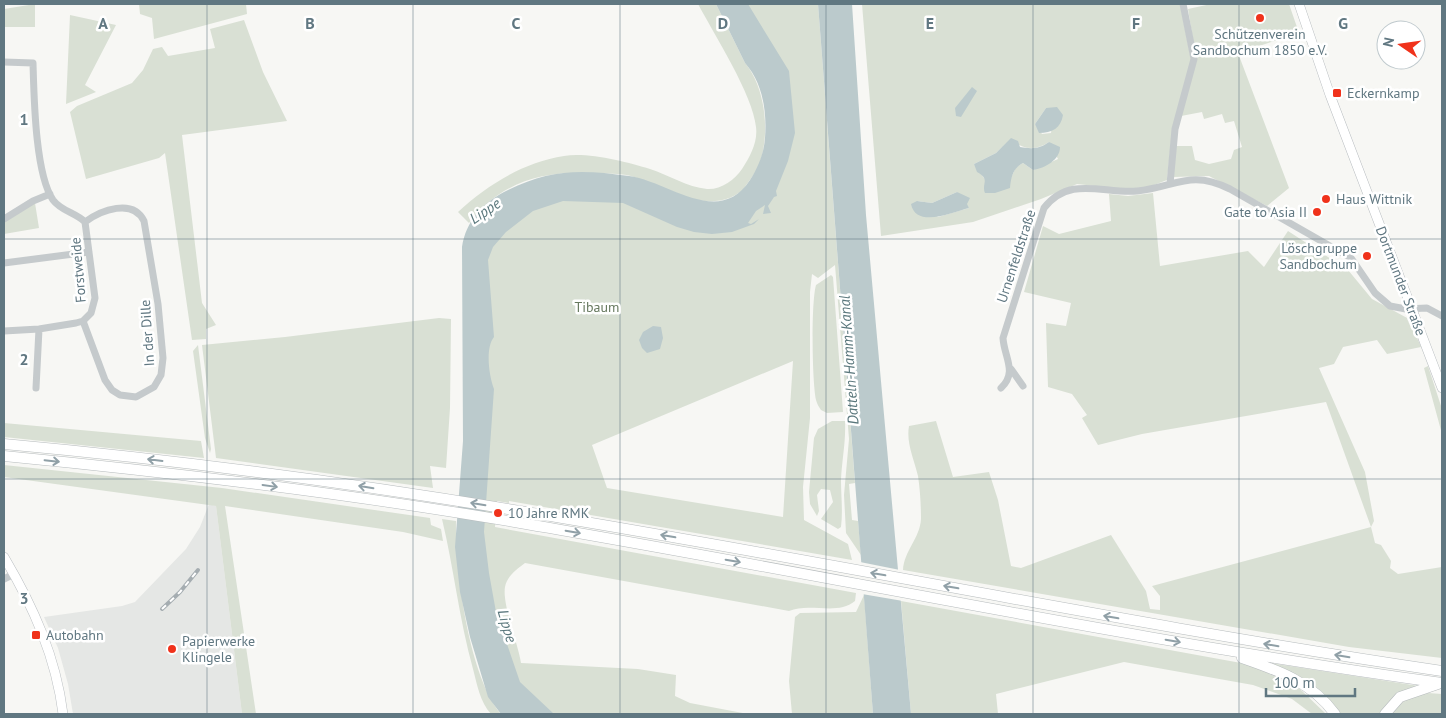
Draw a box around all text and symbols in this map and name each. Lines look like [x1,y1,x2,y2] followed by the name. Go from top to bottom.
[1254,12,1266,24] marker: Schützenverein Sandbochum 1850 e.V.
[98,13,108,33] text: A
[305,13,315,33] text: B
[512,13,521,33] text: C
[718,13,728,33] text: D
[926,13,934,33] text: E
[1132,13,1140,33] text: F
[1338,13,1348,33] text: G
[1376,20,1426,70] north arrow
[1193,25,1327,59] place label: Schützenverein Sandbochum 1850 e.V.
[1379,36,1398,49] text: N
[1347,84,1419,102] place label: Eckernkamp
[1331,87,1343,99] marker: Eckernkamp
[19,109,29,129] text: 1
[1336,190,1413,208] place label: Haus Wittnik
[466,193,504,228] water label: Lippe
[1320,193,1332,205] marker: Haus Wittnik
[1224,203,1307,221] place label: Gate to Asia II
[1311,206,1323,218] marker: Gate to Asia II
[992,207,1040,305] street label: Urnenfeldstraße
[1372,224,1430,338] street label: Dortmunder Straße
[66,236,90,304] street label: Forstweide
[1279,239,1357,273] place label: Löschgruppe Sandbochum
[1361,250,1373,262] marker: Löschgruppe Sandbochum
[835,295,862,425] water label: Datteln-Hamm-Kanal
[575,298,619,316] park label: Tibaum
[136,299,158,367] street label: In der Dille
[19,349,29,369] text: 2
[147,455,163,465] one-way arrow
[44,456,60,465] one-way arrow
[262,481,278,491] one-way arrow
[359,482,375,492] one-way arrow
[471,499,487,509] one-way arrow
[508,504,590,522] place label: 10 Jahre RMK
[492,507,504,519] marker: 10 Jahre RMK
[565,528,581,538] one-way arrow
[660,531,676,540] one-way arrow
[725,557,741,567] one-way arrow
[871,569,887,578] one-way arrow
[944,582,960,592] one-way arrow
[19,588,29,608] text: 3
[494,607,521,645] water label: Lippe
[1104,611,1120,621] one-way arrow
[46,626,104,644] place label: Autobahn
[30,629,42,641] marker: Autobahn
[182,632,255,666] place label: Papierwerke Klingele
[1164,637,1180,647] one-way arrow
[1264,639,1280,649] one-way arrow
[166,643,178,655] marker: Papierwerke Klingele
[1334,651,1350,661] one-way arrow
[1266,666,1355,698] scale bar
[1274,673,1315,692] text: 100 m

